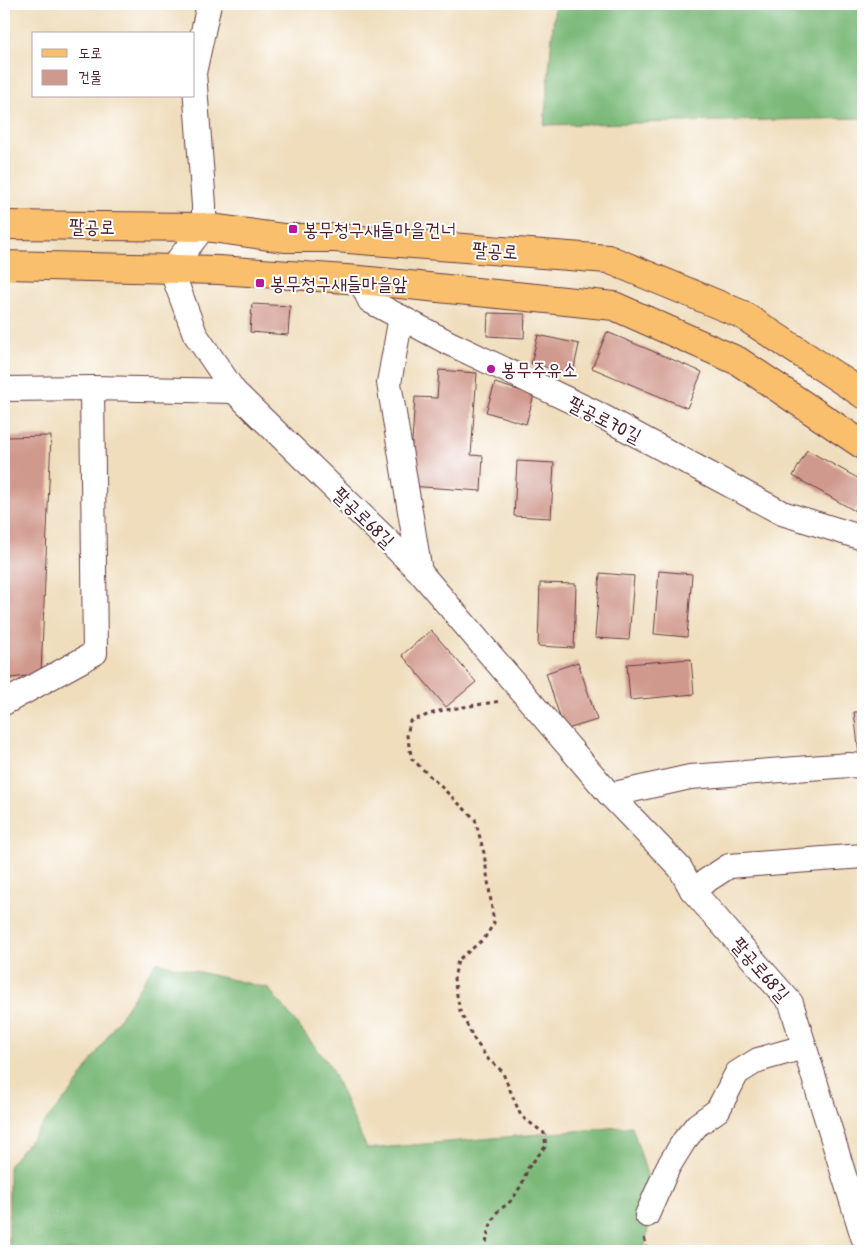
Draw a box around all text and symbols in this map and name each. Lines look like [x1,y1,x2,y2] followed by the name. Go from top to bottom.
[32,32,195,98] legend
[78,42,102,63] text: 도로
[78,66,102,87] text: 건물
[69,213,115,239] street label: 팔공로
[303,216,456,242] place label: 봉무청구새들마을건너
[287,223,299,235] marker: 봉무청구새들마을건너
[471,235,519,265] street label: 팔공로
[270,270,408,296] place label: 봉무청구새들마을앞
[254,277,266,289] marker: 봉무청구새들마을앞
[501,356,577,382] place label: 봉무주유소
[485,363,497,375] marker: 봉무주유소
[564,389,646,449] street label: 팔공로70길
[327,481,401,553] street label: 팔공로68길
[726,931,796,1007] street label: 팔공로68길

